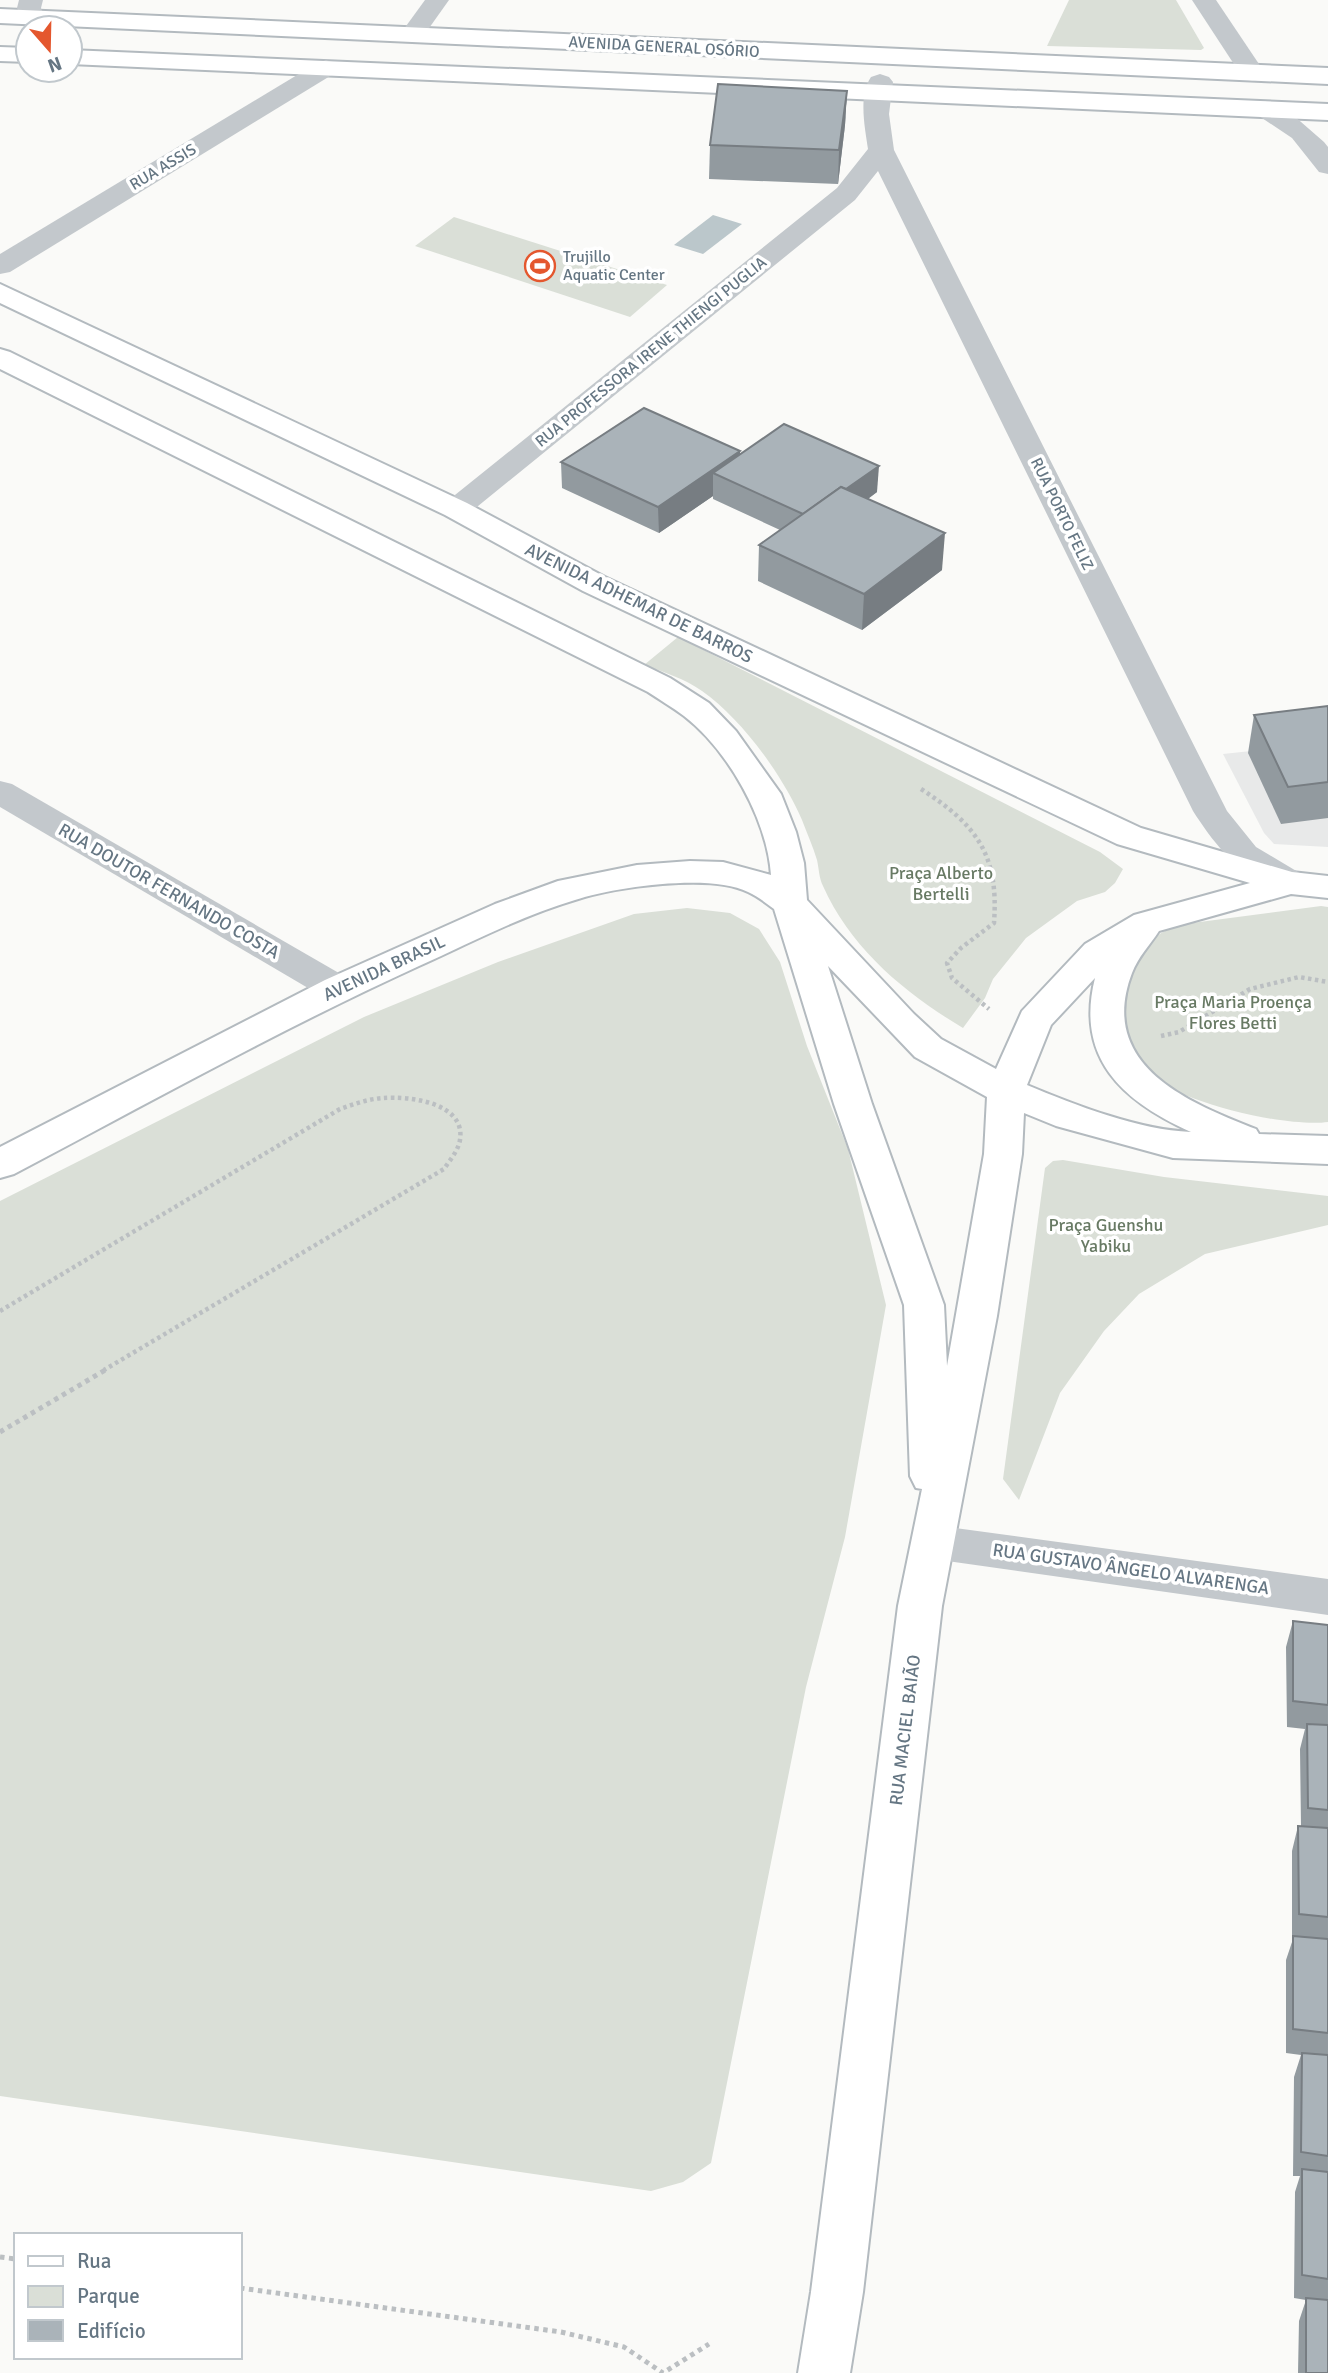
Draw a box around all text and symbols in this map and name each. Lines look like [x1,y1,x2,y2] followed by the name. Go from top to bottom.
[14,14,84,84] north arrow
[568,32,760,62] street label: AVENIDA GENERAL OSÓRIO
[44,50,65,78] text: N
[126,139,200,195] street label: RUA ASSIS
[563,247,665,285] place label: Trujillo Aquatic Center
[523,249,557,283] sports icon: Trujillo Aquatic Center
[531,252,771,452] street label: RUA PROFESSORA IRENE THIENGI PUGLIA
[1026,454,1098,574] street label: RUA PORTO FELIZ
[521,538,757,668] street label: AVENIDA ADHEMAR DE BARROS
[54,818,284,964] street label: RUA DOUTOR FERNANDO COSTA
[889,862,993,905] park label: Praça Alberto Bertelli
[320,930,448,1006] street label: AVENIDA BRASIL
[1154,991,1312,1034] park label: Praça Maria Proença Flores Betti
[1049,1214,1163,1257] park label: Praça Guenshu Yabiku
[991,1539,1271,1599] street label: RUA GUSTAVO ÂNGELO ALVARENGA
[885,1653,925,1807] street label: RUA MACIEL BAIÃO
[14,2233,242,2359] legend
[77,2248,111,2274] text: Rua
[77,2283,140,2309] text: Parque
[77,2318,146,2344] text: Edifício

